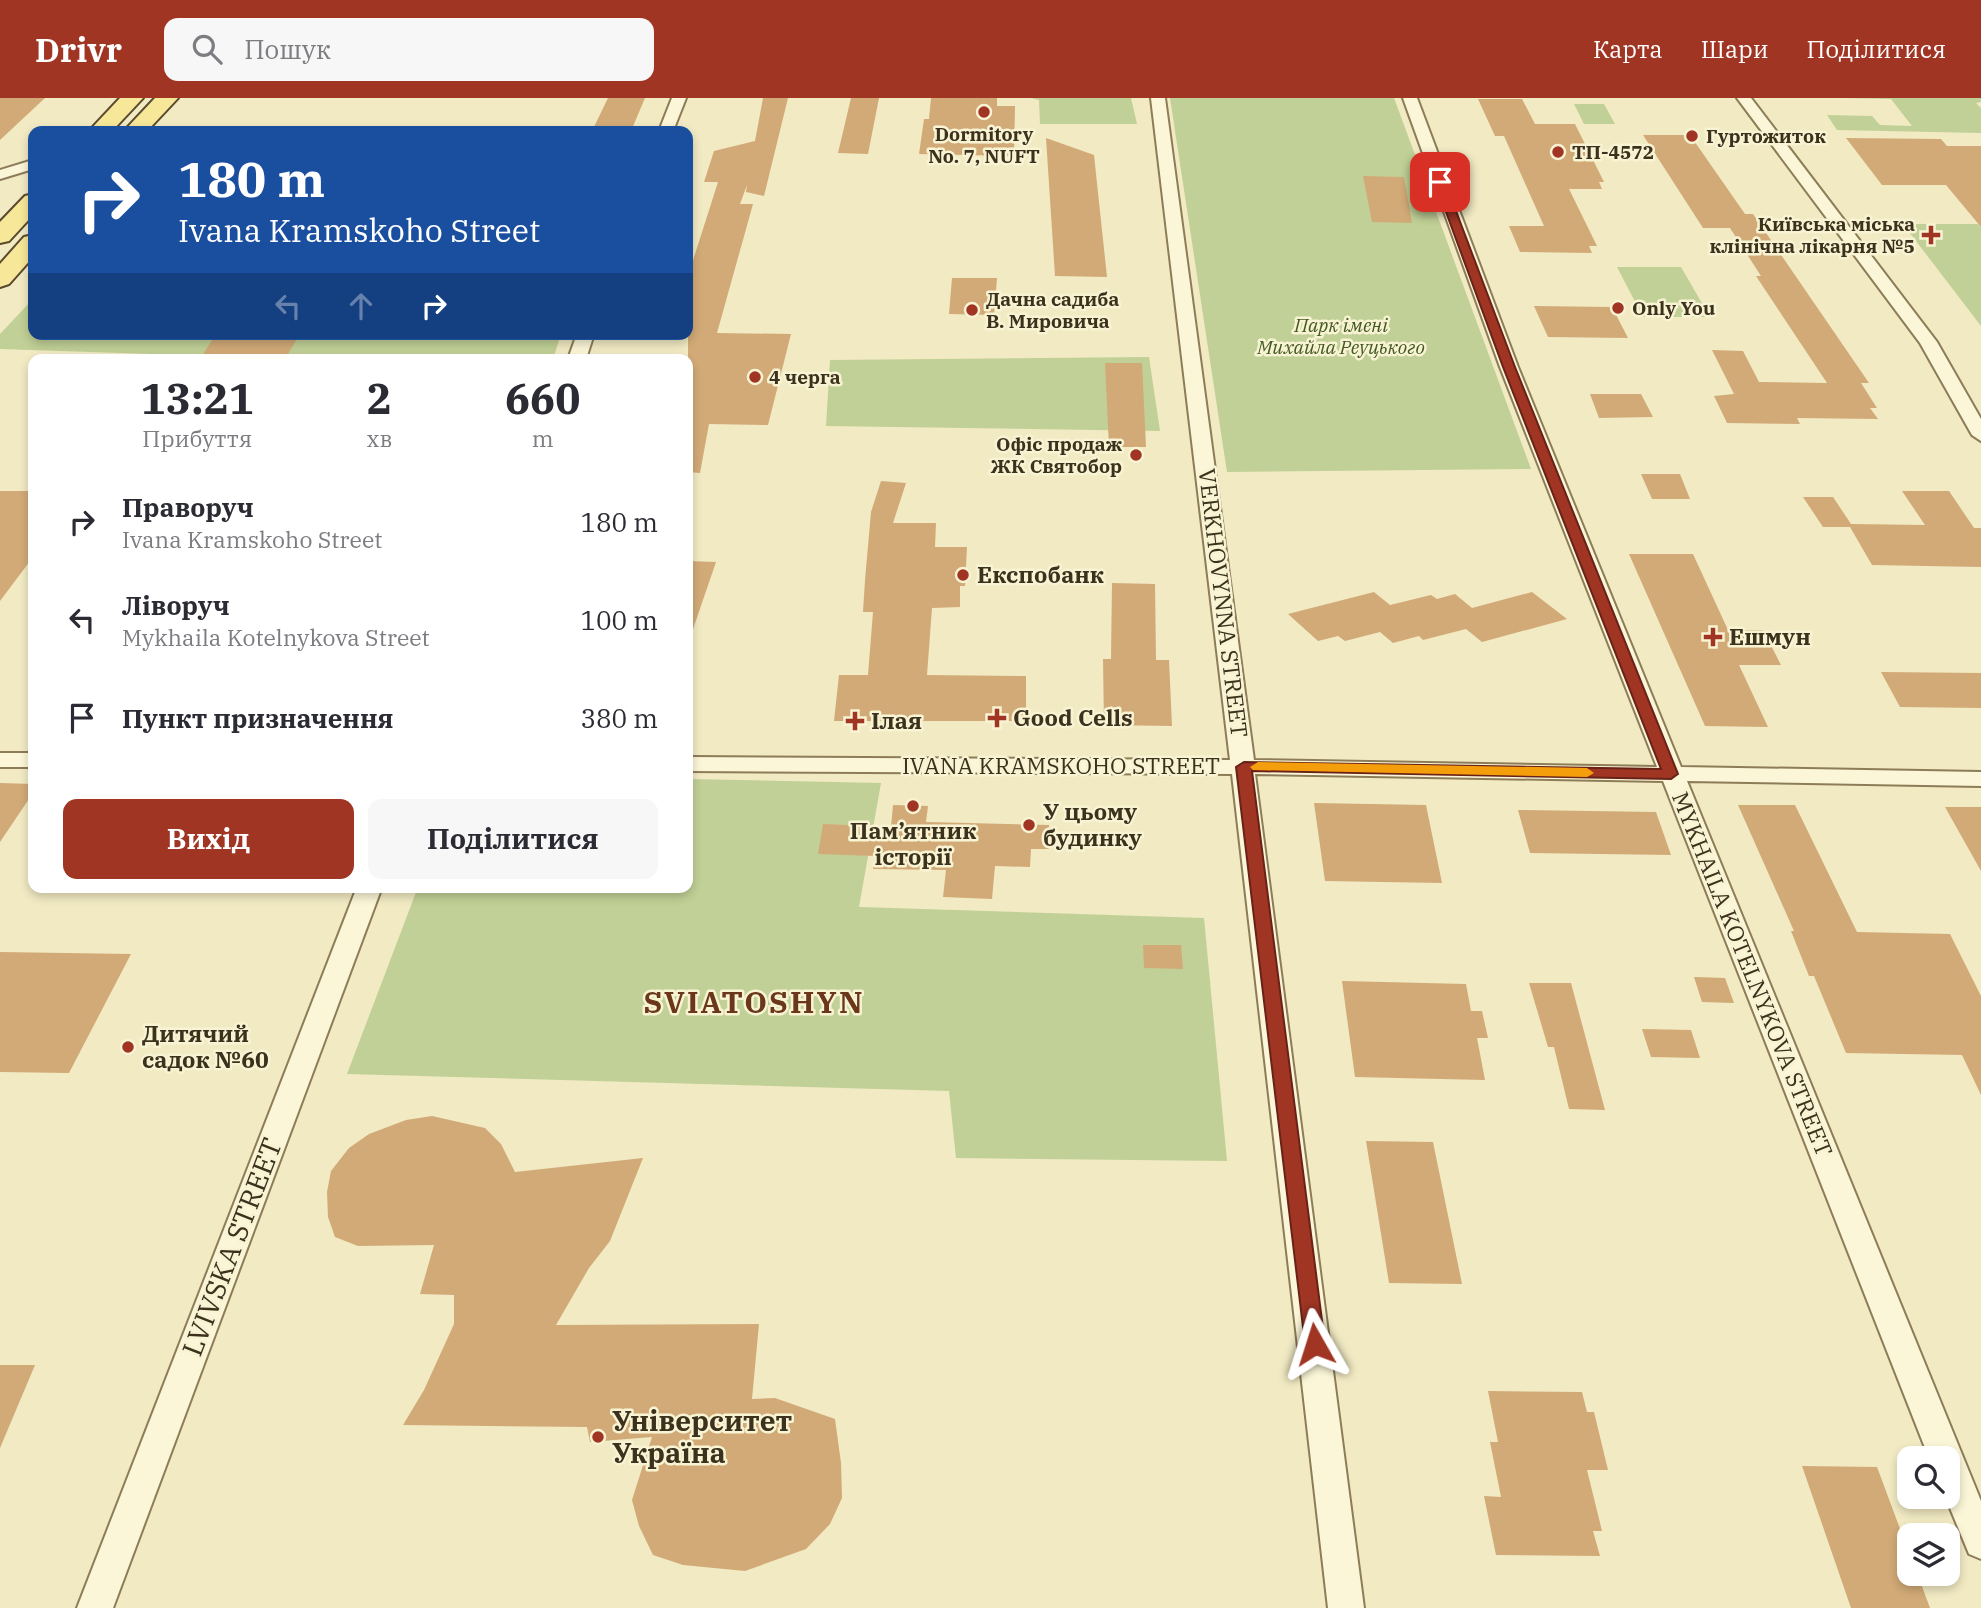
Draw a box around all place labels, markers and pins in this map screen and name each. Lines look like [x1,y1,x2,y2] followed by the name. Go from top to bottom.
[976,104,992,120] marker: Dormitory No. 7, NUFT
[928,122,1040,168] place label: Dormitory No. 7, NUFT
[1706,124,1826,148] place label: Гуртожиток
[1684,128,1700,144] marker: Гуртожиток
[1572,140,1654,164] place label: ТП-4572
[1550,144,1566,160] marker: ТП-4572
[1410,152,1470,212] pin
[1710,212,1915,258] place label: Київська міська клінічна лікарня №5
[1921,225,1941,245] marker: Київська міська клінічна лікарня №5
[986,287,1120,333] place label: Дачна садиба В. Мировича
[1632,296,1715,320] place label: Only You
[1610,300,1626,316] marker: Only You
[964,302,980,318] marker: Дачна садиба В. Мировича
[769,365,841,389] place label: 4 черга
[747,369,763,385] marker: 4 черга
[991,432,1123,478] place label: Офіс продаж ЖК Святобор
[1128,447,1144,463] marker: Офіс продаж ЖК Святобор
[977,559,1104,589] place label: Експобанк
[955,567,971,583] marker: Експобанк
[1729,621,1811,651] place label: Ешмун
[1703,627,1723,647] marker: Ешмун
[1013,702,1133,732] place label: Good Cells
[871,705,922,735] place label: Ілая
[987,708,1007,728] marker: Good Cells
[845,711,865,731] marker: Ілая
[1043,796,1142,852] place label: У цьому будинку
[905,798,921,814] marker: Пам’ятник історії
[850,815,976,871] place label: Пам’ятник історії
[1021,817,1037,833] marker: У цьому будинку
[142,1018,269,1074] place label: Дитячий садок №60
[120,1039,136,1055] marker: Дитячий садок №60
[612,1402,792,1471] place label: Університет Україна
[590,1429,606,1445] marker: Університет Україна

